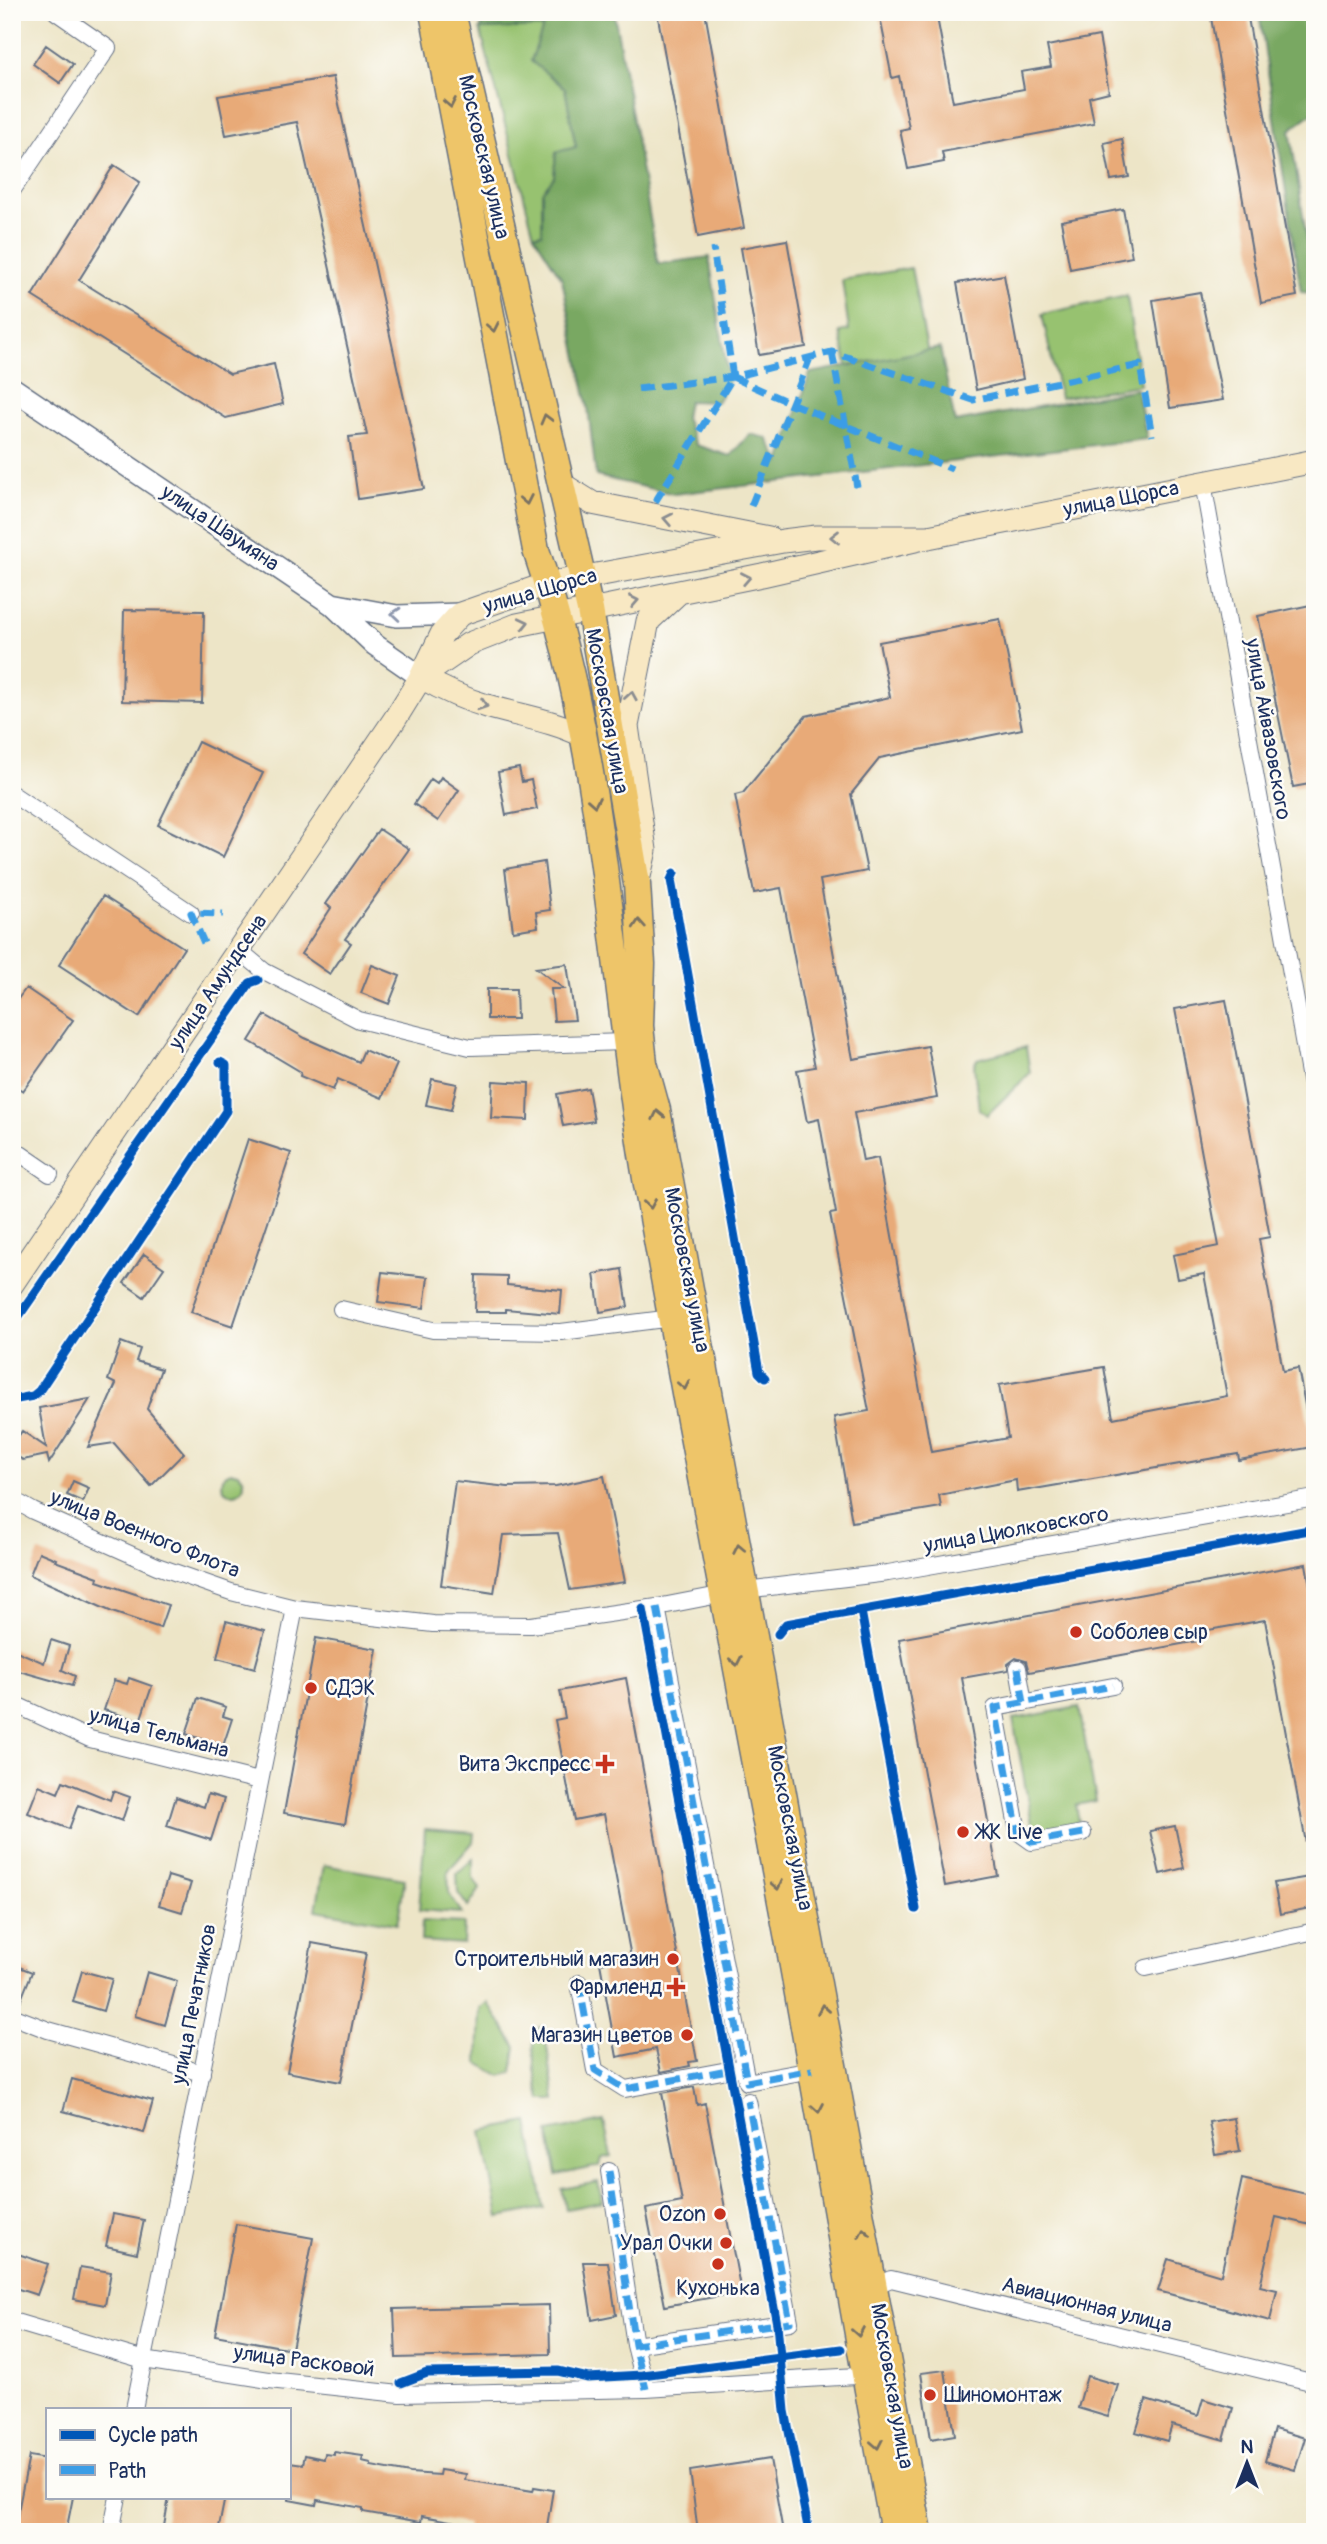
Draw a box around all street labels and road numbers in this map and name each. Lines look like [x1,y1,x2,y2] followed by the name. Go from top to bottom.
[452,72,516,242] street label: Московская улица
[1060,475,1181,524] street label: улица Щорса
[155,478,284,577] street label: улица Шаумяна
[479,562,600,620] street label: улица Щорса
[579,626,635,796] street label: Московская улица
[1239,635,1297,822] street label: улица Айвазовского
[162,909,273,1056] street label: улица Амундсена
[658,1185,716,1355] street label: Московская улица
[45,1483,244,1584] street label: улица Военного Флота
[921,1500,1110,1560] street label: улица Циолковского
[85,1701,232,1765] street label: улица Тельмана
[761,1743,819,1913] street label: Московская улица
[165,1921,223,2088] street label: улица Печатников
[999,2271,1175,2339] street label: Авиационная улица
[864,2301,920,2471] street label: Московская улица
[231,2339,376,2383] street label: улица Расковой

